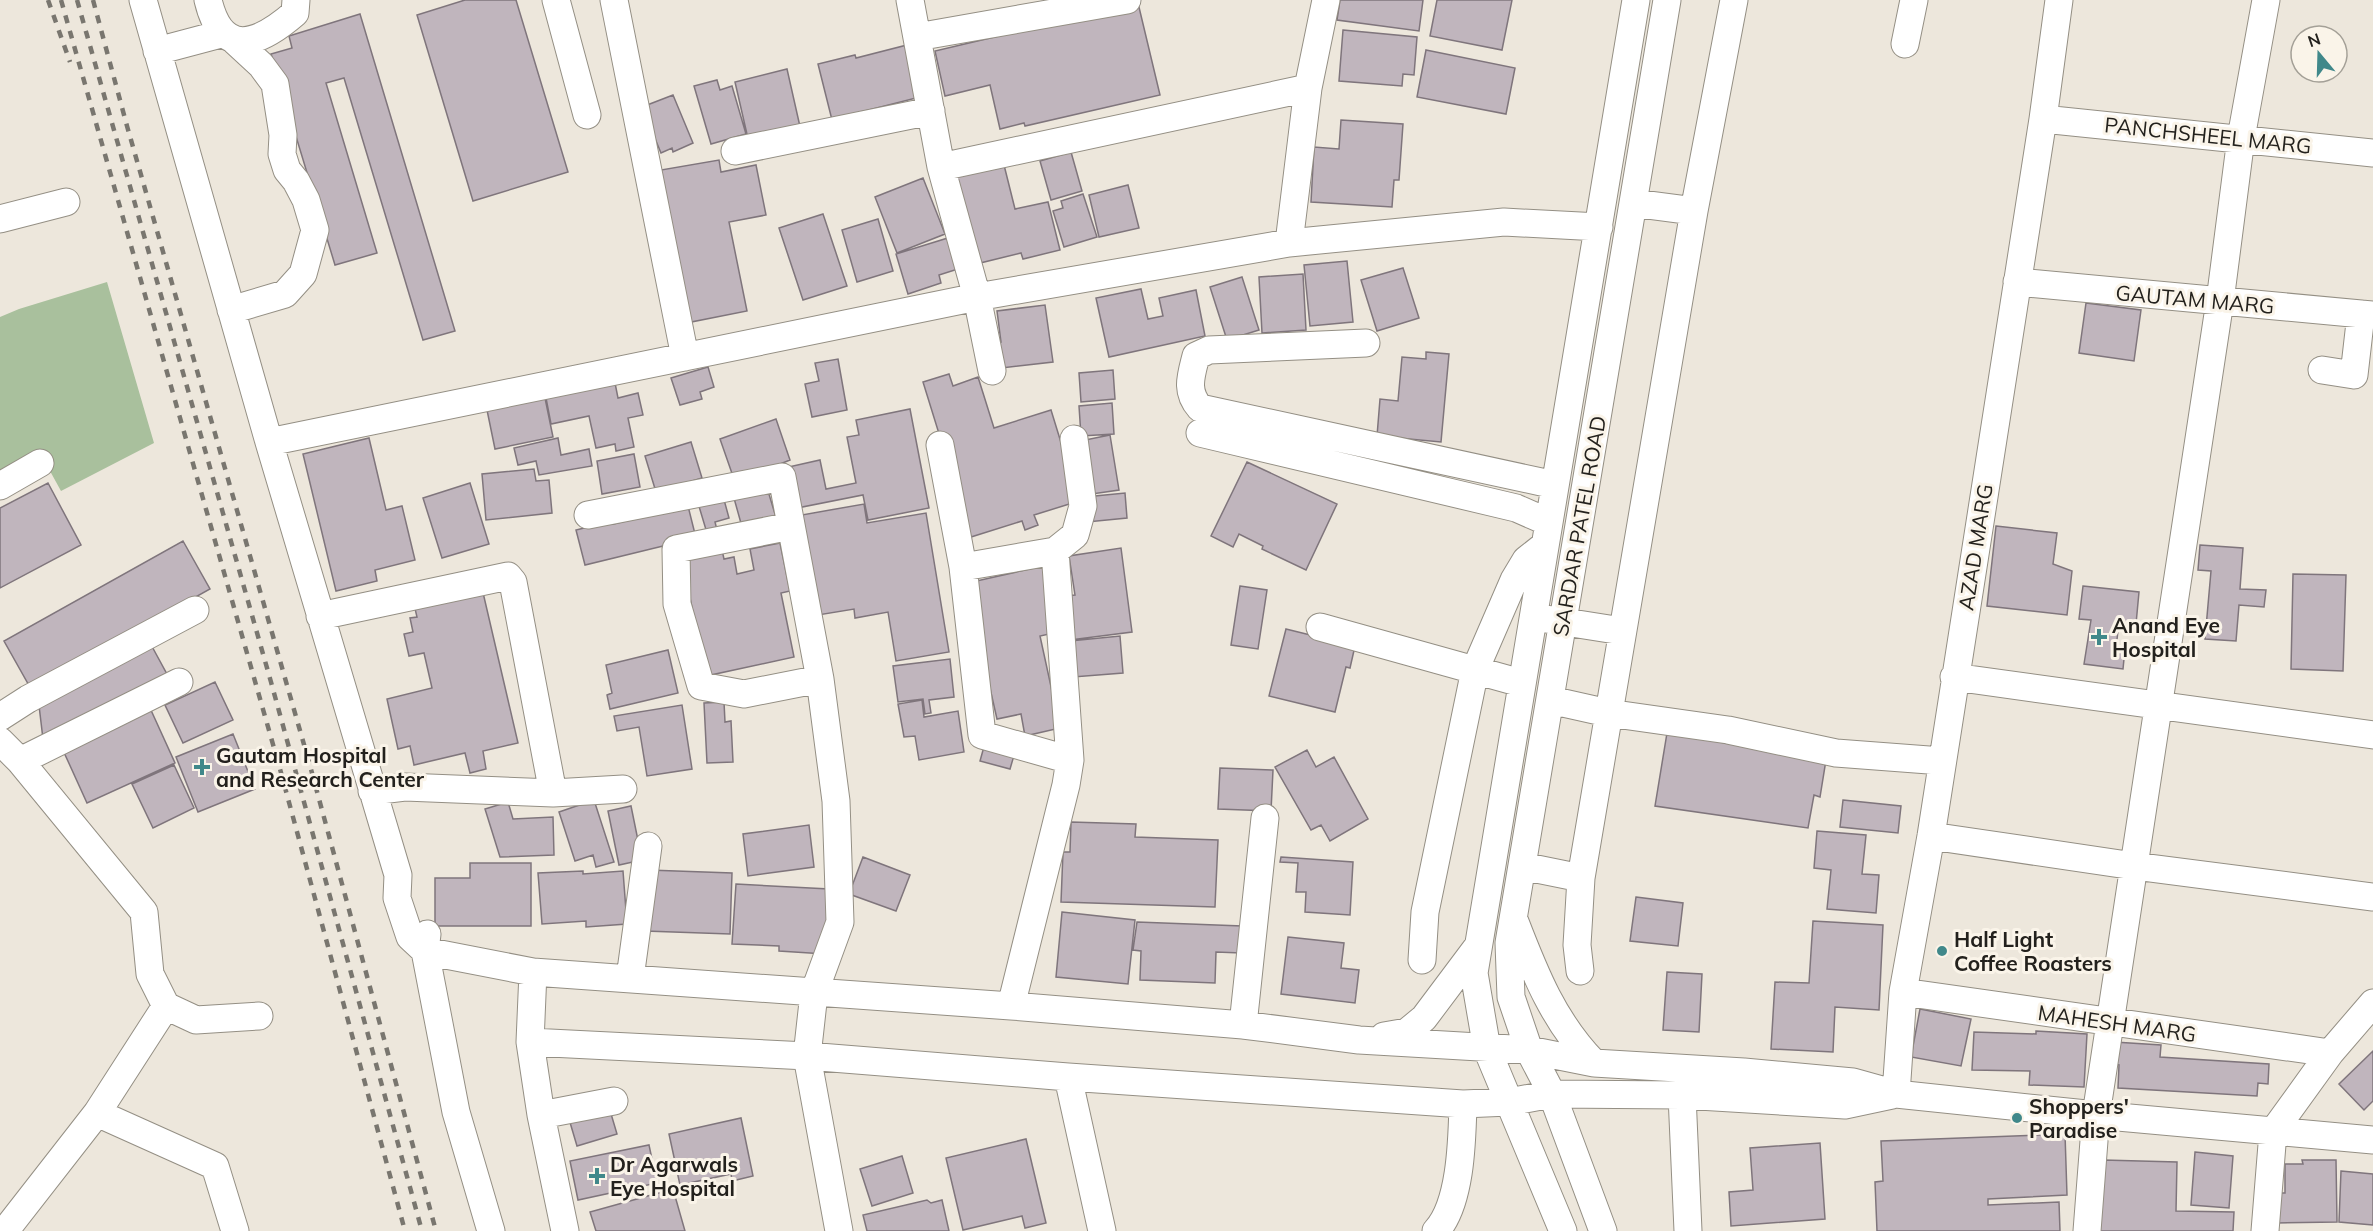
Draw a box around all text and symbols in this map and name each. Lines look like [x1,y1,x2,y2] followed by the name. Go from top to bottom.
[2289,24,2349,84] north arrow
[2305,28,2323,51] text: N
[2103,111,2313,159] street label: PANCHSHEEL MARG
[2115,279,2275,319] street label: GAUTAM MARG
[1547,414,1611,638] street label: SARDAR PATEL ROAD
[1952,482,1998,612] street label: AZAD MARG
[2112,612,2220,662] place label: Anand Eye Hospital
[2090,628,2108,646] marker: Anand Eye Hospital
[216,742,425,792] place label: Gautam Hospital and Research Center
[193,758,211,776] marker: Gautam Hospital and Research Center
[1954,926,2112,976] place label: Half Light Coffee Roasters
[1935,944,1949,958] marker: Half Light Coffee Roasters
[2036,999,2198,1047] street label: MAHESH MARG
[2029,1093,2129,1143] place label: Shoppers' Paradise
[2010,1111,2024,1125] marker: Shoppers' Paradise
[610,1151,738,1201] place label: Dr Agarwals Eye Hospital
[588,1167,606,1185] marker: Dr Agarwals Eye Hospital

